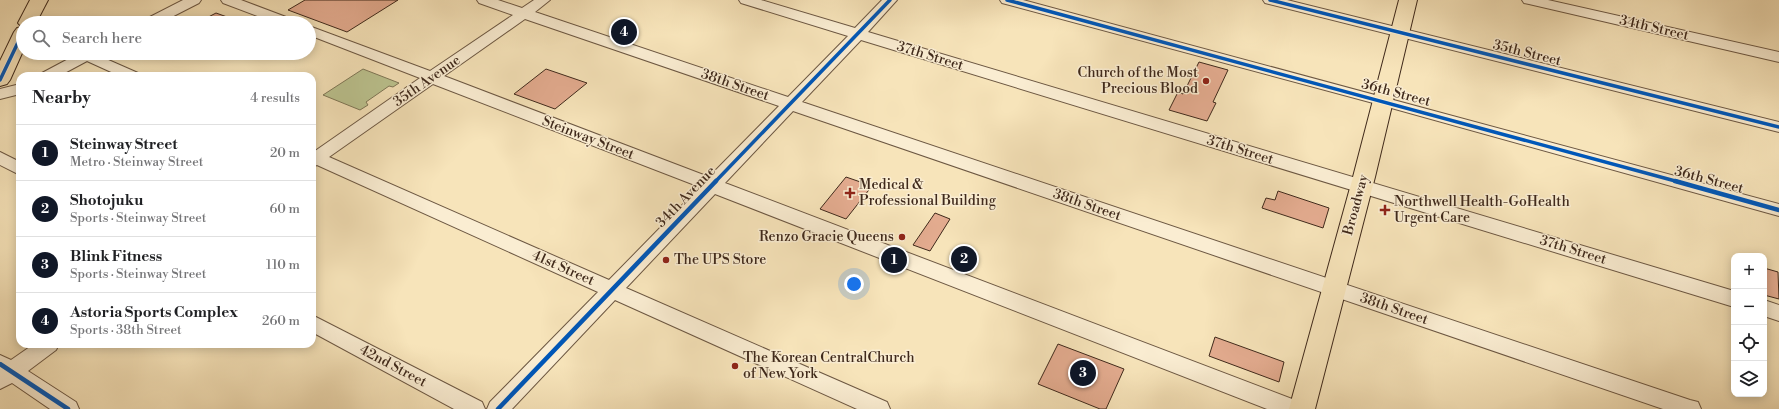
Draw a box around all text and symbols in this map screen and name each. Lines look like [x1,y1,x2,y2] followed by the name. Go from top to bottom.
[1618,11,1690,45] street label: 34th Street
[16,16,316,60] search box
[611,17,637,47] pin: 4
[30,27,52,49] icon: search
[62,29,142,48] text: Search here
[1491,36,1563,70] street label: 35th Street
[894,37,966,75] street label: 37th Street
[390,51,464,111] street label: 35th Avenue
[1078,64,1198,98] place label: Church of the Most Precious Blood
[699,65,771,105] street label: 38th Street
[1360,75,1432,111] street label: 36th Street
[1201,76,1211,86] marker: Church of the Most Precious Blood
[32,87,91,109] text: Nearby
[250,90,300,106] text: 4 results
[539,112,637,164] street label: Steinway Street
[1204,131,1276,169] street label: 37th Street
[70,135,178,154] text: Steinway Street
[42,145,48,161] text: 1
[270,145,300,161] text: 20 m
[70,154,203,170] text: Metro · Steinway Street
[652,162,720,232] street label: 34th Avenue
[1673,162,1745,198] street label: 36th Street
[1339,172,1373,238] street label: Broadway
[859,176,997,210] place label: Medical & Professional Building
[1051,185,1123,225] street label: 38th Street
[844,187,856,199] marker: Medical & Professional Building
[70,191,143,210] text: Shotojuku
[1394,193,1570,227] place label: Northwell Health-GoHealth Urgent Care
[41,201,49,217] text: 2
[269,201,300,217] text: 60 m
[1379,204,1391,216] marker: Northwell Health-GoHealth Urgent Care
[70,210,206,226] text: Sports · Steinway Street
[759,228,894,246] place label: Renzo Gracie Queens
[1537,231,1609,269] street label: 37th Street
[897,232,907,242] marker: Renzo Gracie Queens
[951,244,977,274] pin: 2
[881,245,907,275] pin: 1
[529,246,597,290] street label: 41st Street
[70,247,162,266] text: Blink Fitness
[674,251,766,269] place label: The UPS Store
[1731,253,1767,397] map controls
[1731,253,1767,289] button: +
[661,255,671,265] marker: The UPS Store
[41,257,49,273] text: 3
[266,257,300,273] text: 110 m
[70,266,206,282] text: Sports · Steinway Street
[844,274,864,294] your location
[1358,289,1430,329] street label: 38th Street
[1731,289,1767,325] button: −
[70,303,238,322] text: Astoria Sports Complex
[41,313,49,329] text: 4
[262,313,300,329] text: 260 m
[70,322,182,338] text: Sports · 38th Street
[1731,325,1767,361] button: locate
[356,341,430,391] street label: 42nd Street
[743,349,915,383] place label: The Korean CentralChurch of New York
[1070,358,1096,388] pin: 3
[730,361,740,371] marker: The Korean CentralChurch of New York
[1731,361,1767,397] button: layers

